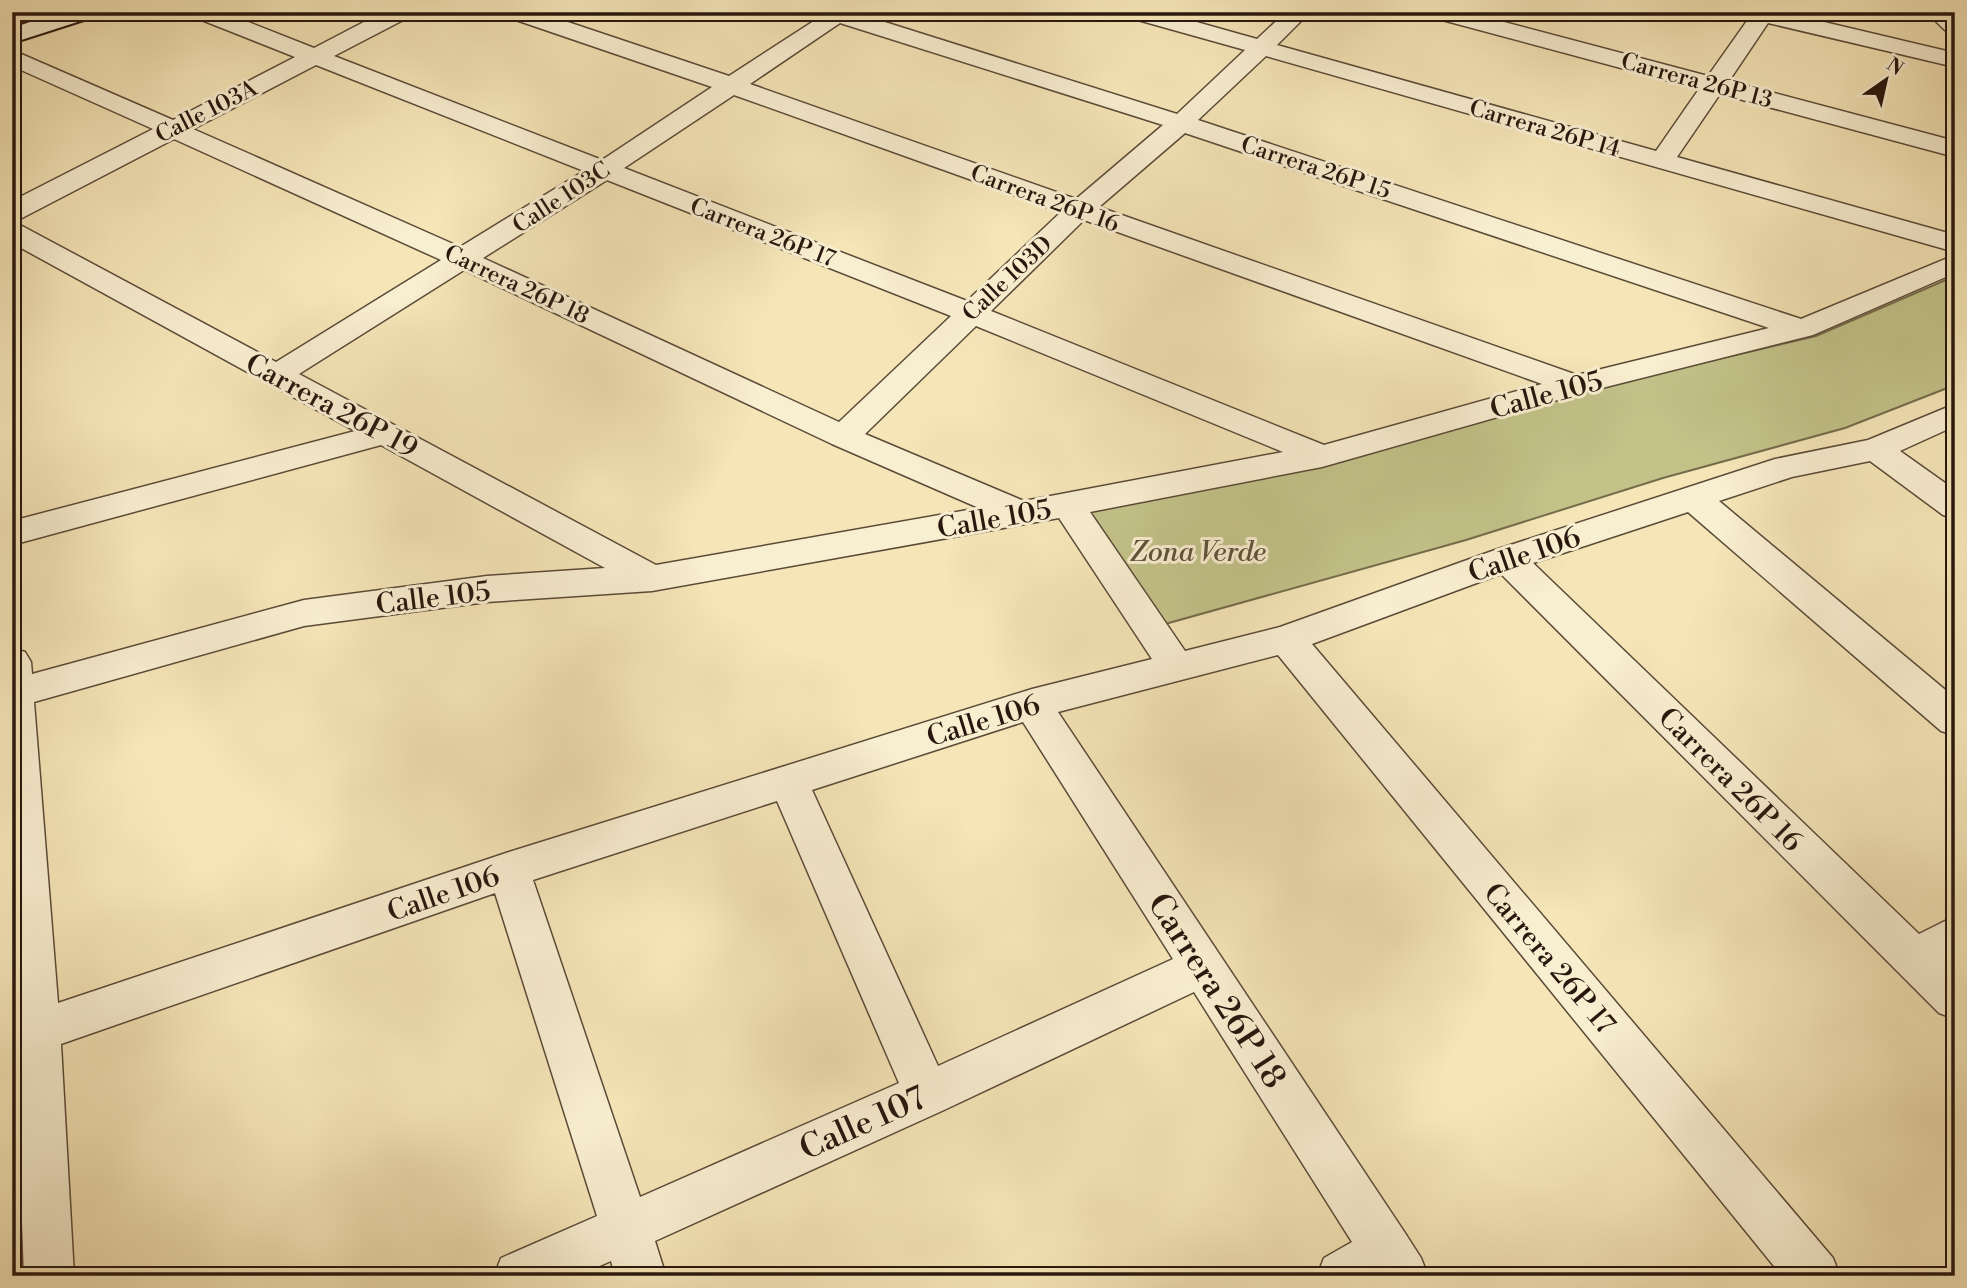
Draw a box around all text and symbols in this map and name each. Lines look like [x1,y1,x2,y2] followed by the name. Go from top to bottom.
[1852,46,1922,116] north arrow
[1618,47,1775,115] street label: Carrera 26P 13
[1882,53,1908,81] text: N
[151,74,263,149] street label: Calle 103A
[1466,94,1623,164] street label: Carrera 26P 14
[1237,131,1394,205] street label: Carrera 26P 15
[508,156,615,240] street label: Calle 103C
[967,159,1123,239] street label: Carrera 26P 16
[686,192,840,274] street label: Carrera 26P 17
[957,230,1058,327] street label: Calle 103D
[440,239,593,331] street label: Carrera 26P 18
[239,346,423,466] street label: Carrera 26P 19
[1486,364,1606,427] street label: Calle 105
[935,492,1054,547] street label: Calle 105
[1464,520,1585,591] street label: Calle 106
[1130,535,1266,570] park label: Zona Verde
[374,574,492,623] street label: Calle 105
[923,688,1044,755] street label: Calle 106
[1650,701,1809,860] street label: Carrera 26P 16
[383,859,504,930] street label: Calle 106
[1475,876,1622,1042] street label: Carrera 26P 17
[1138,886,1294,1097] street label: Carrera 26P 18
[794,1078,933,1170] street label: Calle 107

